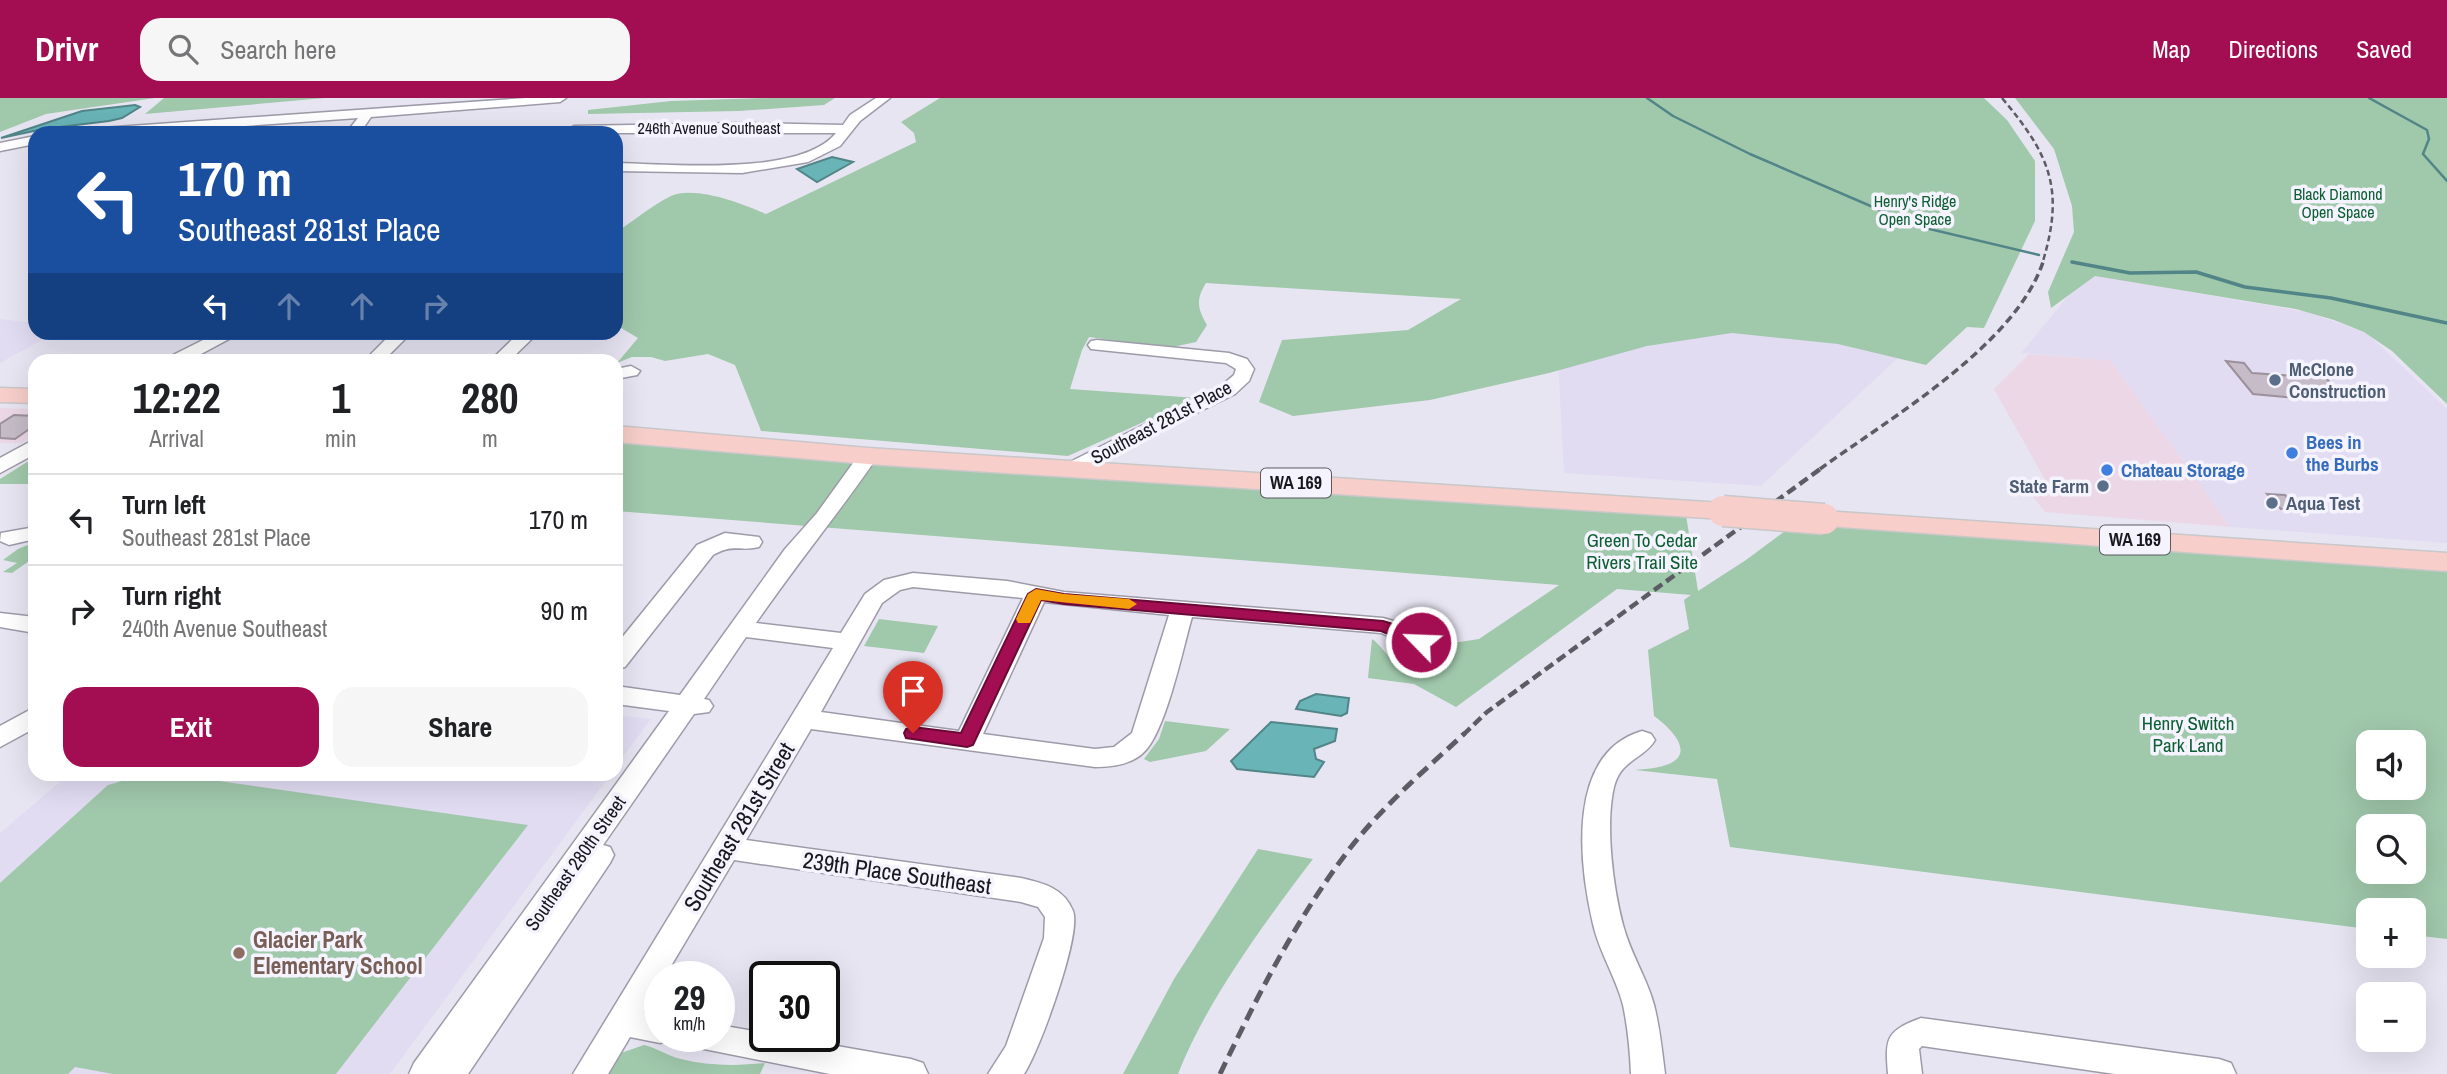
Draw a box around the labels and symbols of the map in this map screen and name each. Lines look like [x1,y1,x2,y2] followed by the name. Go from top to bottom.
[638,117,781,139] street label: 246th Avenue Southeast
[2294,183,2382,223] park label: Black Diamond Open Space
[1874,190,1956,230] park label: Henry's Ridge Open Space
[2289,356,2386,404] place label: McClone Construction
[2267,372,2283,388] marker: McClone Construction
[1086,374,1236,470] street label: Southeast 281st Place
[2306,429,2379,477] place label: Bees in the Burbs
[2284,445,2300,461] marker: Bees in the Burbs
[2121,457,2245,483] place label: Chateau Storage
[2099,462,2115,478] marker: Chateau Storage
[1261,468,1331,498] road number: WA 169
[2009,473,2089,499] place label: State Farm
[2095,478,2111,494] marker: State Farm
[2286,490,2360,516] place label: Aqua Test
[2264,495,2280,511] marker: Aqua Test
[2100,526,2170,555] road number: WA 169
[1586,527,1698,575] park label: Green To Cedar Rivers Trail Site
[1384,605,1458,679] position arrow
[883,661,943,733] pin
[2142,710,2234,758] park label: Henry Switch Park Land
[676,737,801,917] street label: Southeast 281st Street
[519,790,632,936] street label: Southeast 280th Street
[801,844,993,901] street label: 239th Place Southeast
[253,924,423,981] place label: Glacier Park Elementary School
[231,945,247,961] marker: Glacier Park Elementary School
[749,961,840,1052] speed limit sign: 30

